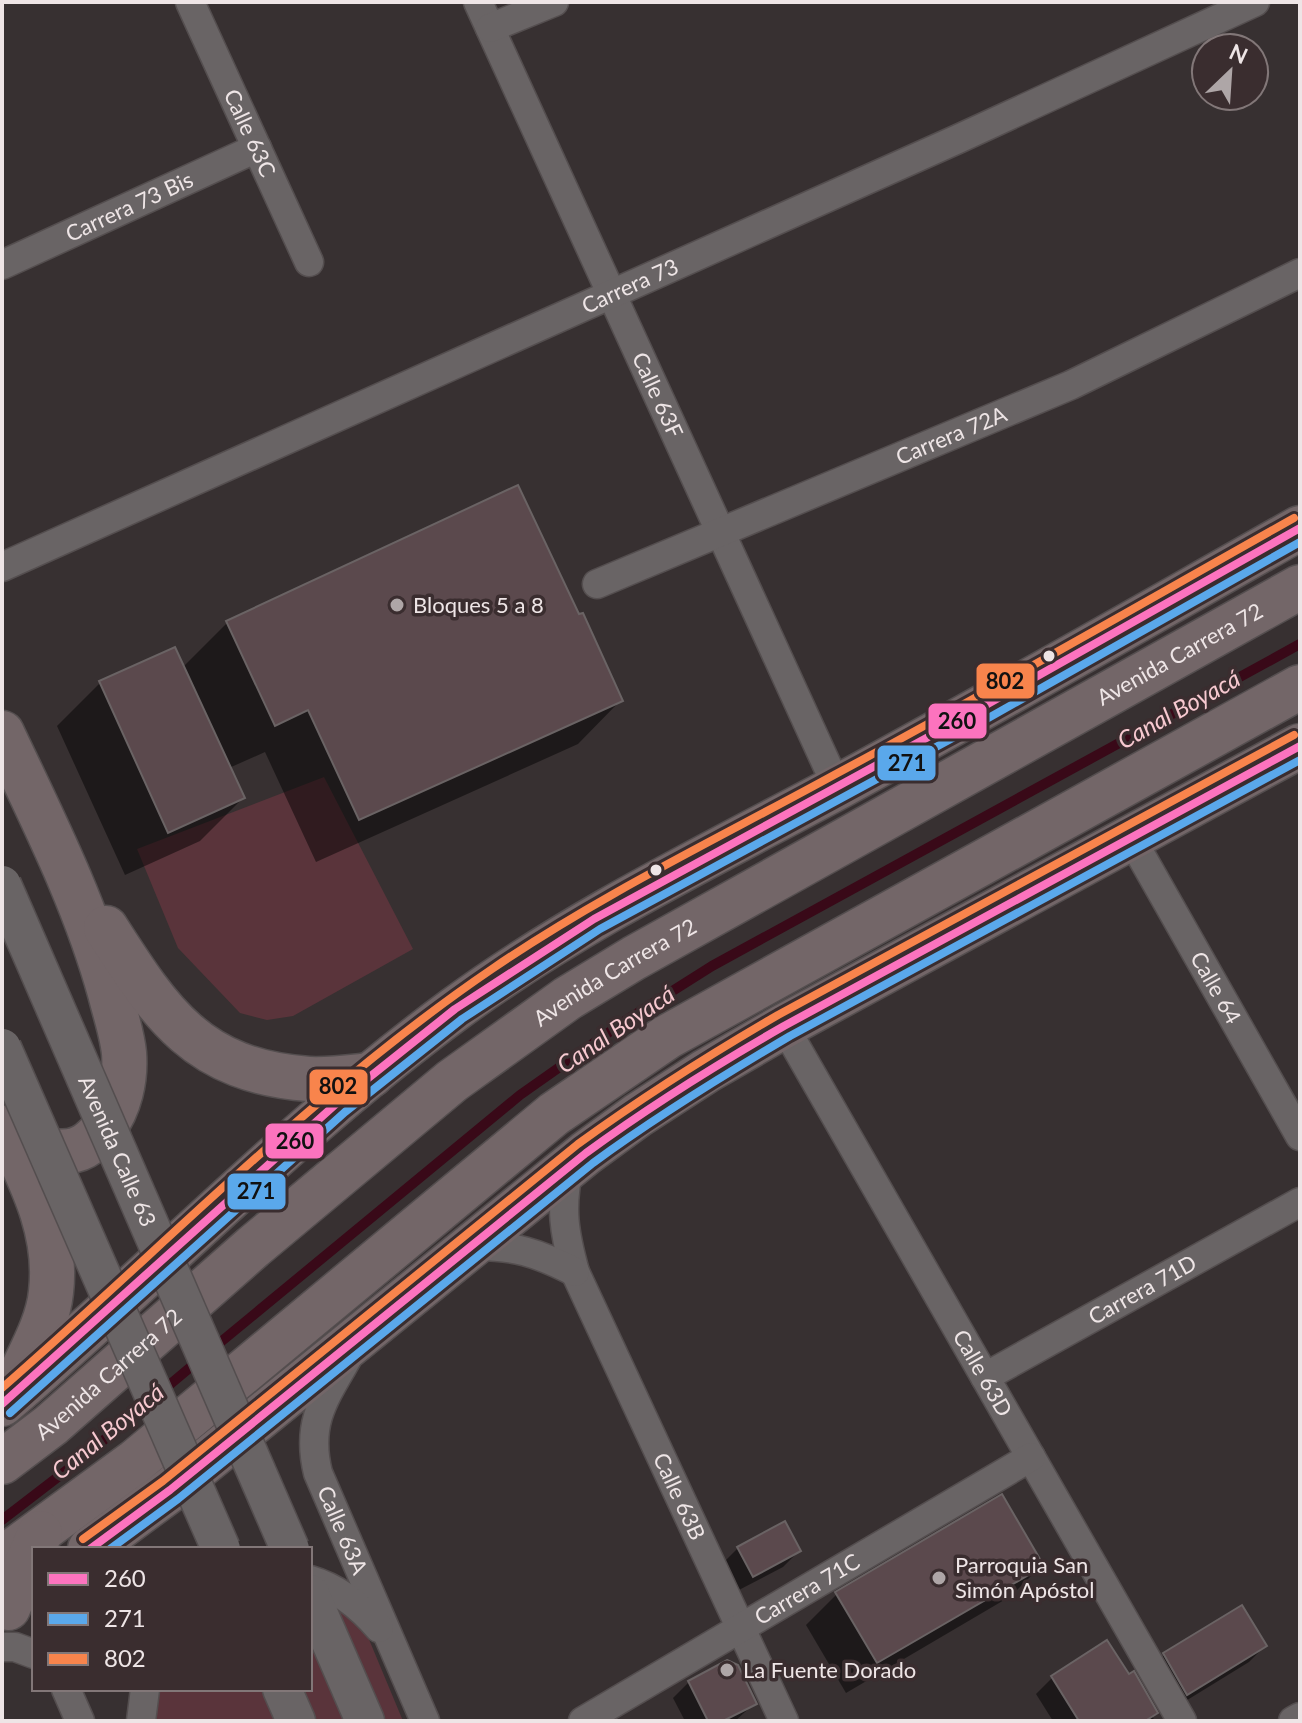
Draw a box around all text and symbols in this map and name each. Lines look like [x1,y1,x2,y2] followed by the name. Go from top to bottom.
[1190,32,1270,112] north arrow
[1225,38,1252,69] text: N
[219,85,282,181] street label: Calle 63C
[61,165,197,247] street label: Carrera 73 Bis
[577,252,682,319] street label: Carrera 73
[627,348,689,442] street label: Calle 63F
[891,400,1010,470] street label: Carrera 72A
[413,591,544,618] place label: Bloques 5 a 8
[388,596,406,614] marker: Bloques 5 a 8
[1091,597,1267,711] street label: Avenida Carrera 72
[1041,648,1057,664] unlabelled marker
[975,662,1036,700] line badge: 802
[1112,663,1245,754] water label: Canal Boyacá
[986,667,1024,694] text: 802
[927,702,988,740] line badge: 260
[938,707,976,734] text: 260
[876,744,937,782] line badge: 271
[888,749,926,776] text: 271
[648,862,664,878] unlabelled marker
[528,912,701,1031] street label: Avenida Carrera 72
[1185,946,1248,1029] street label: Calle 64
[551,978,680,1079] water label: Canal Boyacá
[308,1068,369,1106] line badge: 802
[73,1071,162,1231] street label: Avenida Calle 63
[319,1072,357,1099] text: 802
[264,1122,325,1160] line badge: 260
[276,1127,314,1154] text: 260
[226,1172,287,1211] line badge: 271
[237,1177,275,1204] text: 271
[1083,1248,1201,1330] street label: Carrera 71D
[29,1302,187,1445] street label: Avenida Carrera 72
[948,1325,1019,1421] street label: Calle 63D
[45,1376,170,1485] water label: Canal Boyacá
[648,1448,712,1544] street label: Calle 63B
[312,1482,374,1578] street label: Calle 63A
[32,1547,312,1691] legend
[749,1547,864,1630] street label: Carrera 71C
[955,1551,1095,1603] place label: Parroquia San Simón Apóstol
[104,1563,146,1592] text: 260
[930,1569,948,1587] marker: Parroquia San Simón Apóstol
[104,1603,146,1632] text: 271
[104,1643,146,1672] text: 802
[743,1656,916,1683] place label: La Fuente Dorado
[718,1661,736,1679] marker: La Fuente Dorado

